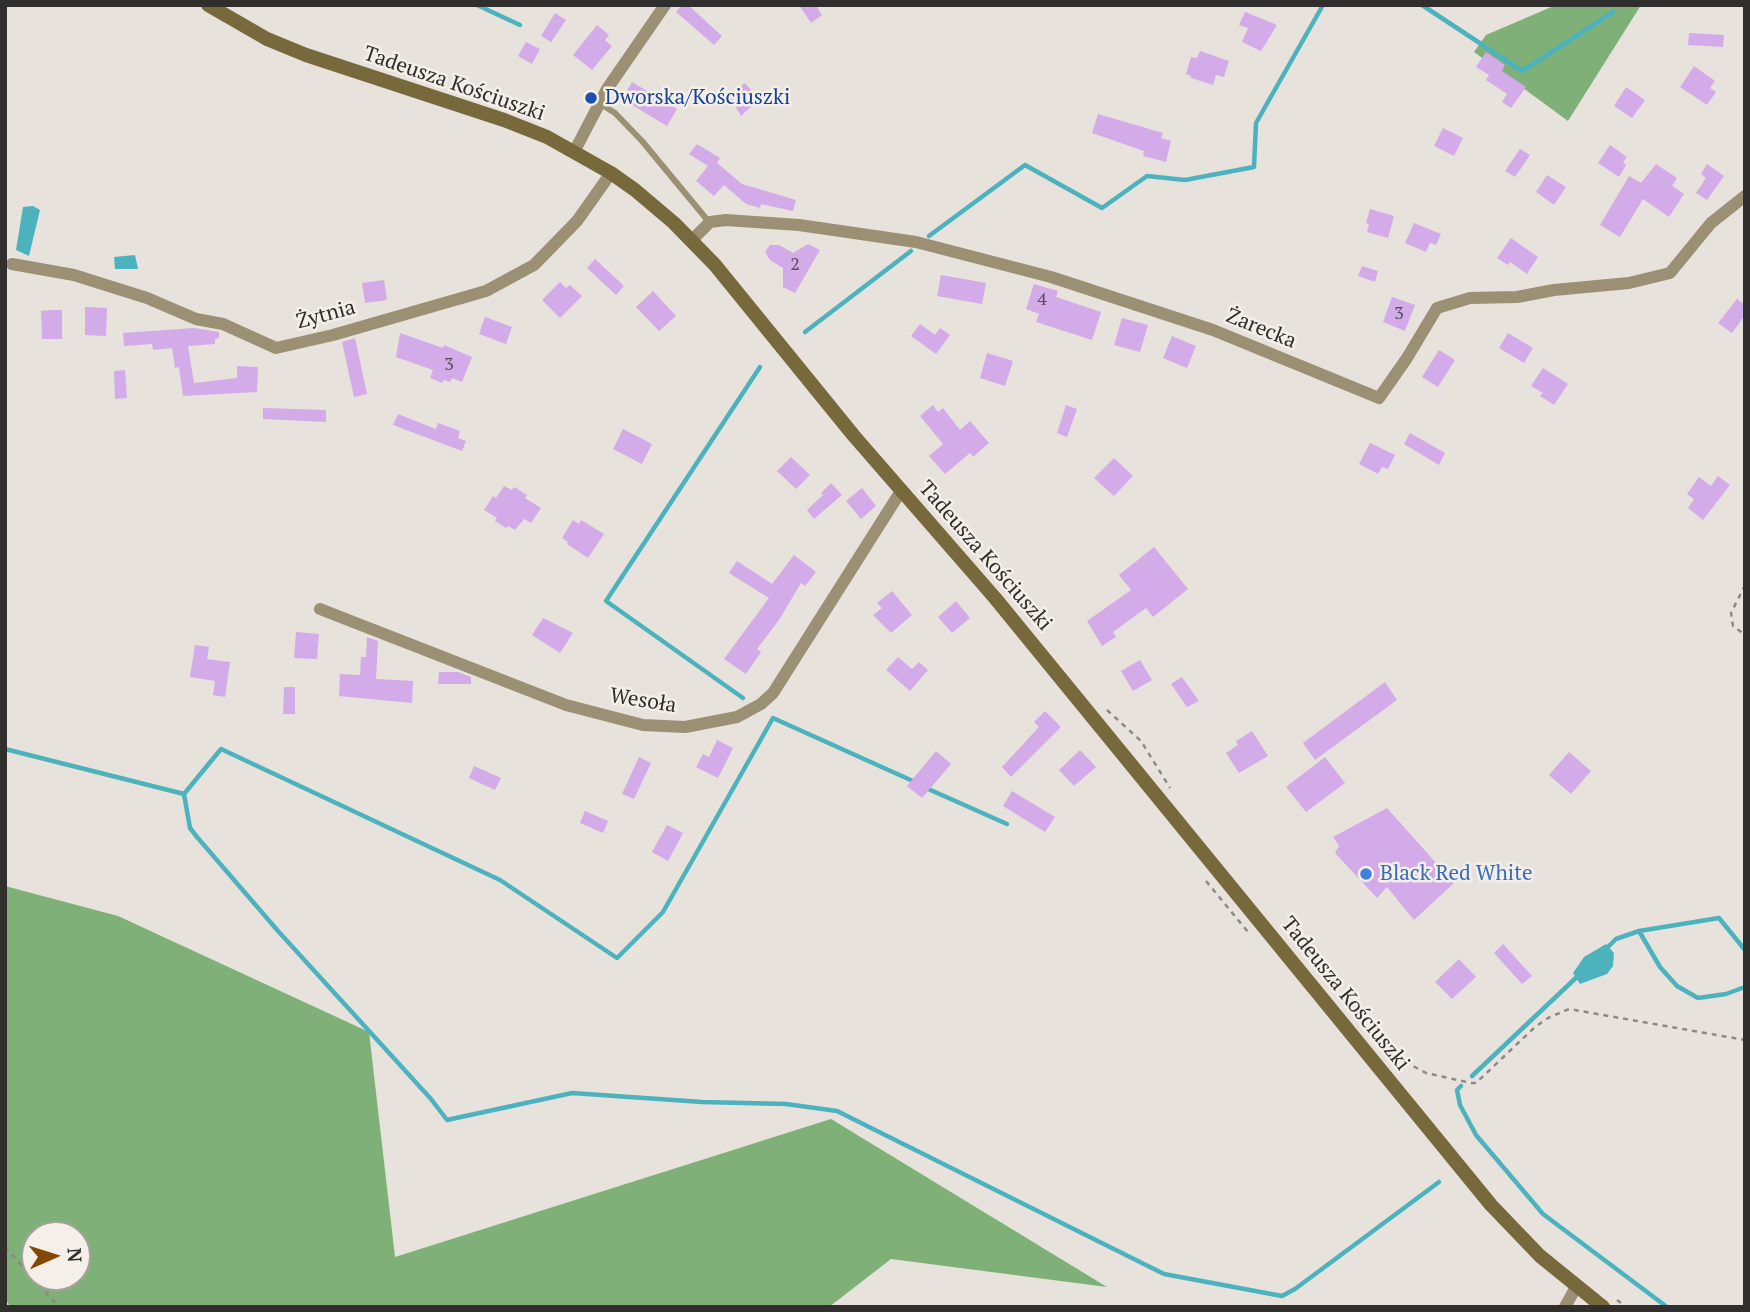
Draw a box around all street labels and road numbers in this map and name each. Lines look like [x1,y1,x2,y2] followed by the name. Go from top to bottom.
[360,41,548,127] street label: Tadeusza Kościuszki
[294,295,358,335] street label: Żytnia
[1222,304,1300,354] street label: Żarecka
[913,476,1057,636] street label: Tadeusza Kościuszki
[608,683,678,719] street label: Wesoła
[1275,912,1415,1076] street label: Tadeusza Kościuszki

